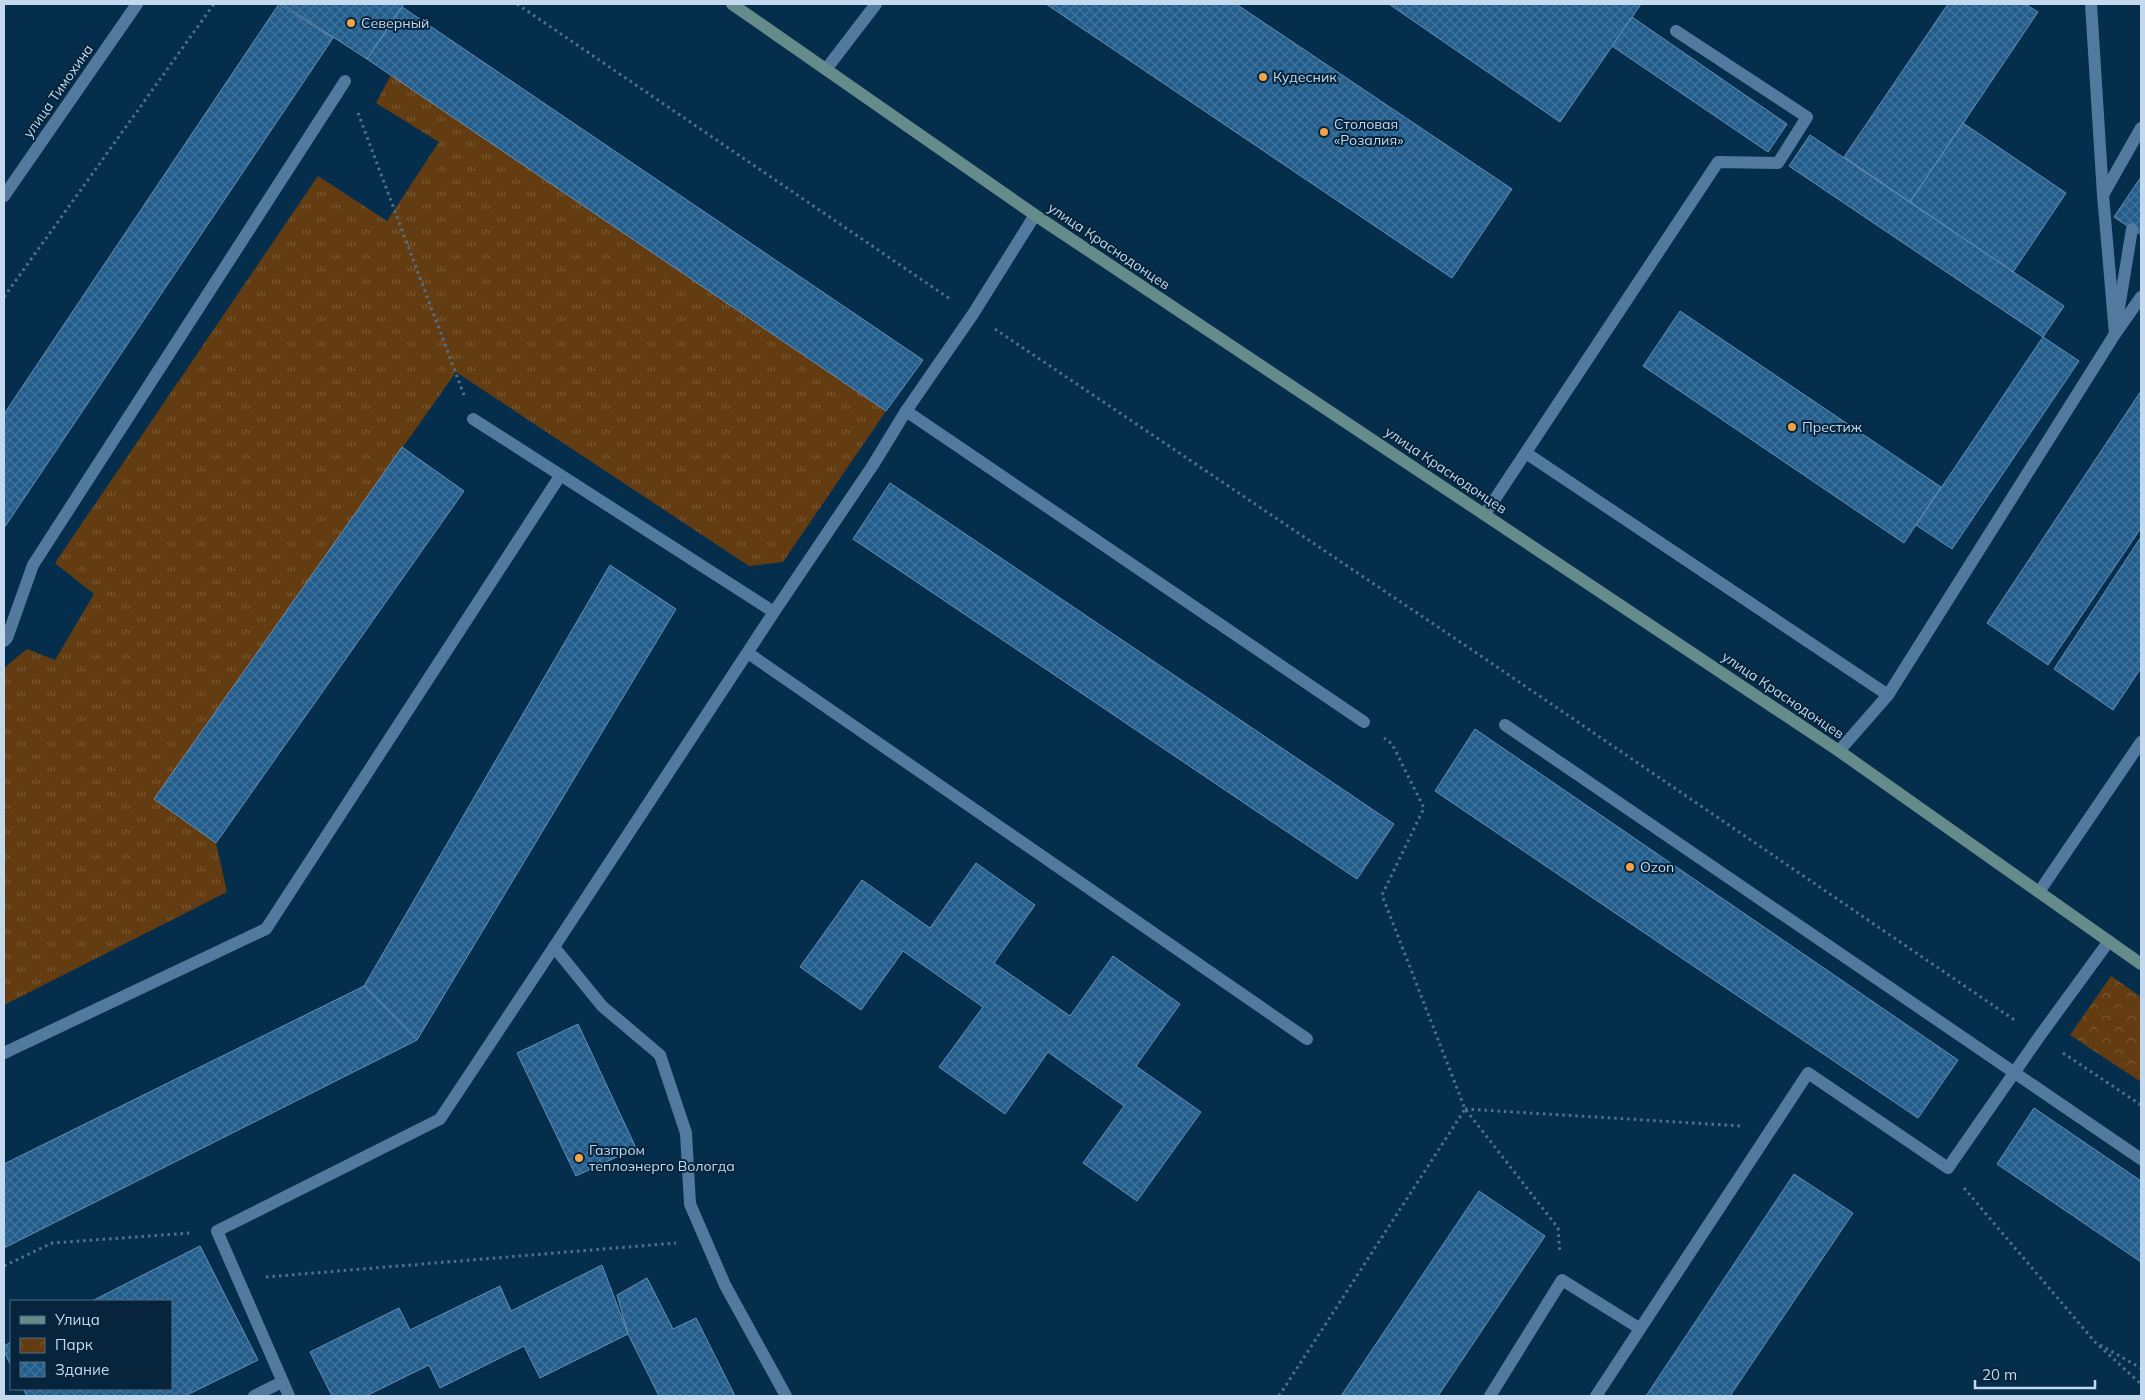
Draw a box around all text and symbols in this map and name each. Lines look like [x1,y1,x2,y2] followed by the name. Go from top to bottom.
[361,14,429,32] place label: Северный
[345,17,357,29] marker: Северный
[19,41,97,141] street label: улица Тимохина
[1273,68,1337,86] place label: Кудесник
[1257,71,1269,83] marker: Кудесник
[1334,115,1403,149] place label: Столовая «Розалия»
[1318,126,1330,138] marker: Столовая «Розалия»
[1045,198,1174,294] street label: улица Краснодонцев
[1802,418,1863,436] place label: Престиж
[1786,421,1798,433] marker: Престиж
[1382,422,1511,518] street label: улица Краснодонцев
[1719,647,1848,743] street label: улица Краснодонцев
[1640,858,1674,876] place label: Ozon
[1624,861,1636,873] marker: Ozon
[589,1141,735,1175] place label: Газпром теплоэнерго Вологда
[573,1152,585,1164] marker: Газпром теплоэнерго Вологда
[10,1300,172,1390] legend
[54,1310,100,1329] text: Улица
[55,1335,94,1354] text: Парк
[1975,1358,2095,1390] scale bar
[55,1360,109,1379] text: Здание
[1982,1365,2017,1384] text: 20 m

